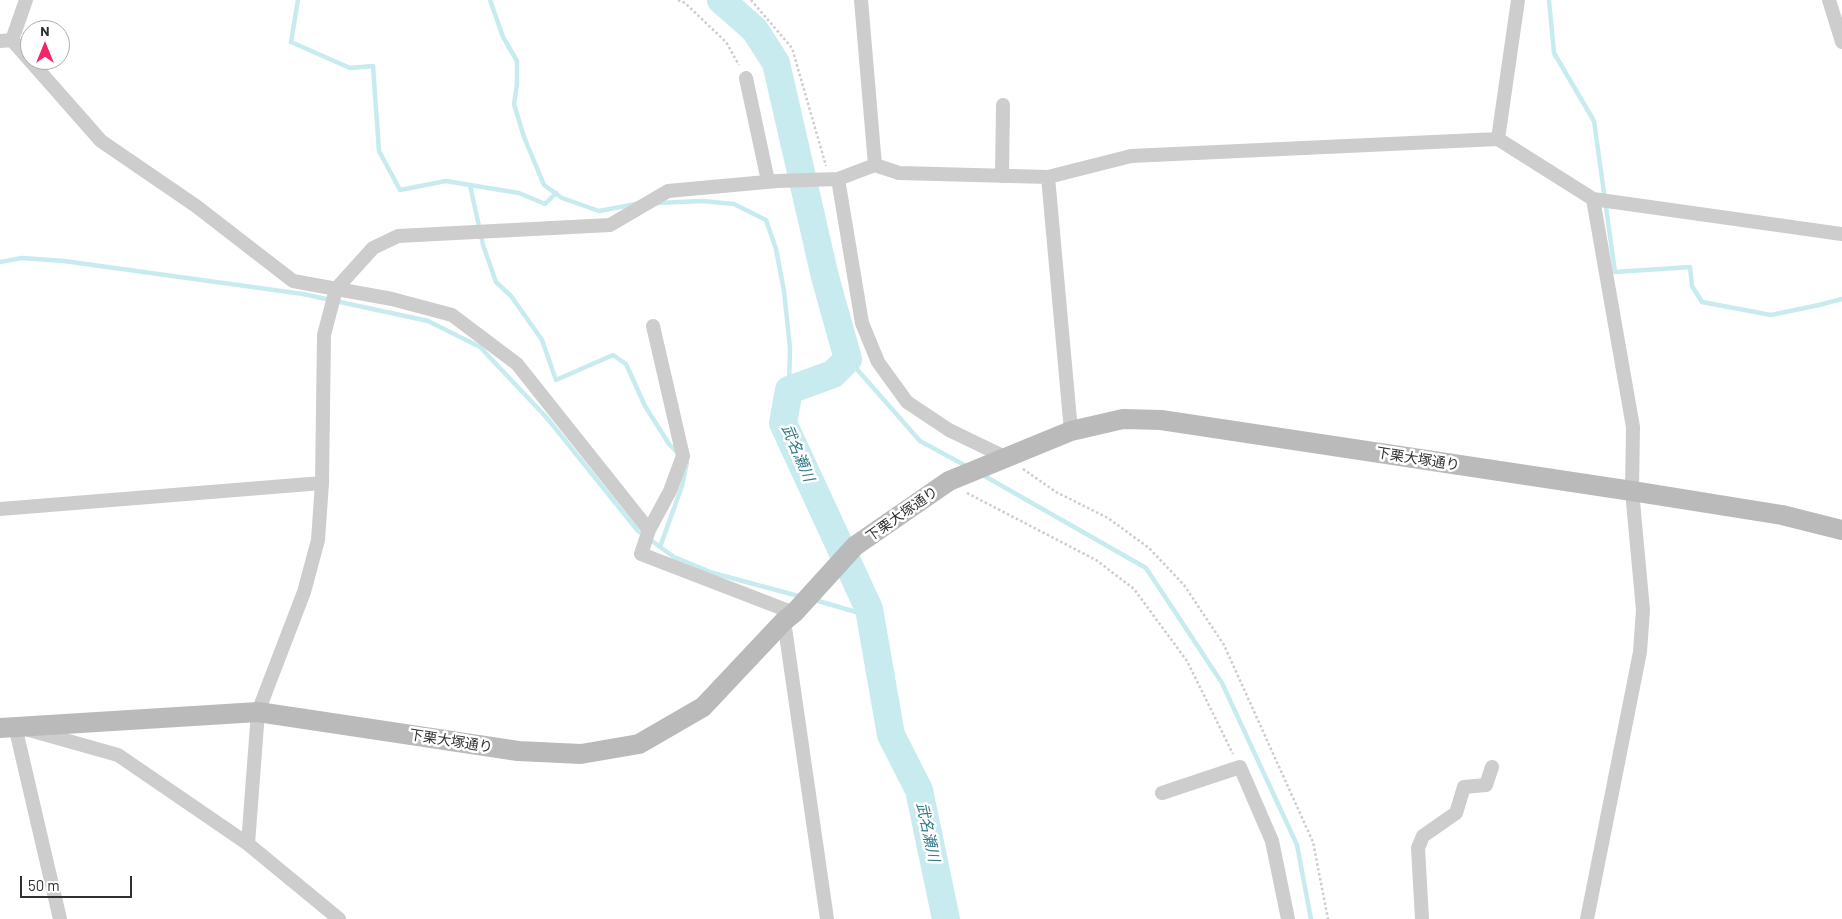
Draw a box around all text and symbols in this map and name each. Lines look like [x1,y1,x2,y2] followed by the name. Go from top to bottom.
[20,20,70,70] north arrow
[40,22,50,39] text: N
[778,422,818,484] water label: 武名瀬川
[1375,444,1461,474] street label: 下栗大塚通り
[863,483,941,545] street label: 下栗大塚通り
[408,726,494,756] street label: 下栗大塚通り
[913,801,943,863] water label: 武名瀬川
[22,866,135,898] scale bar
[28,876,60,894] text: 50 m

